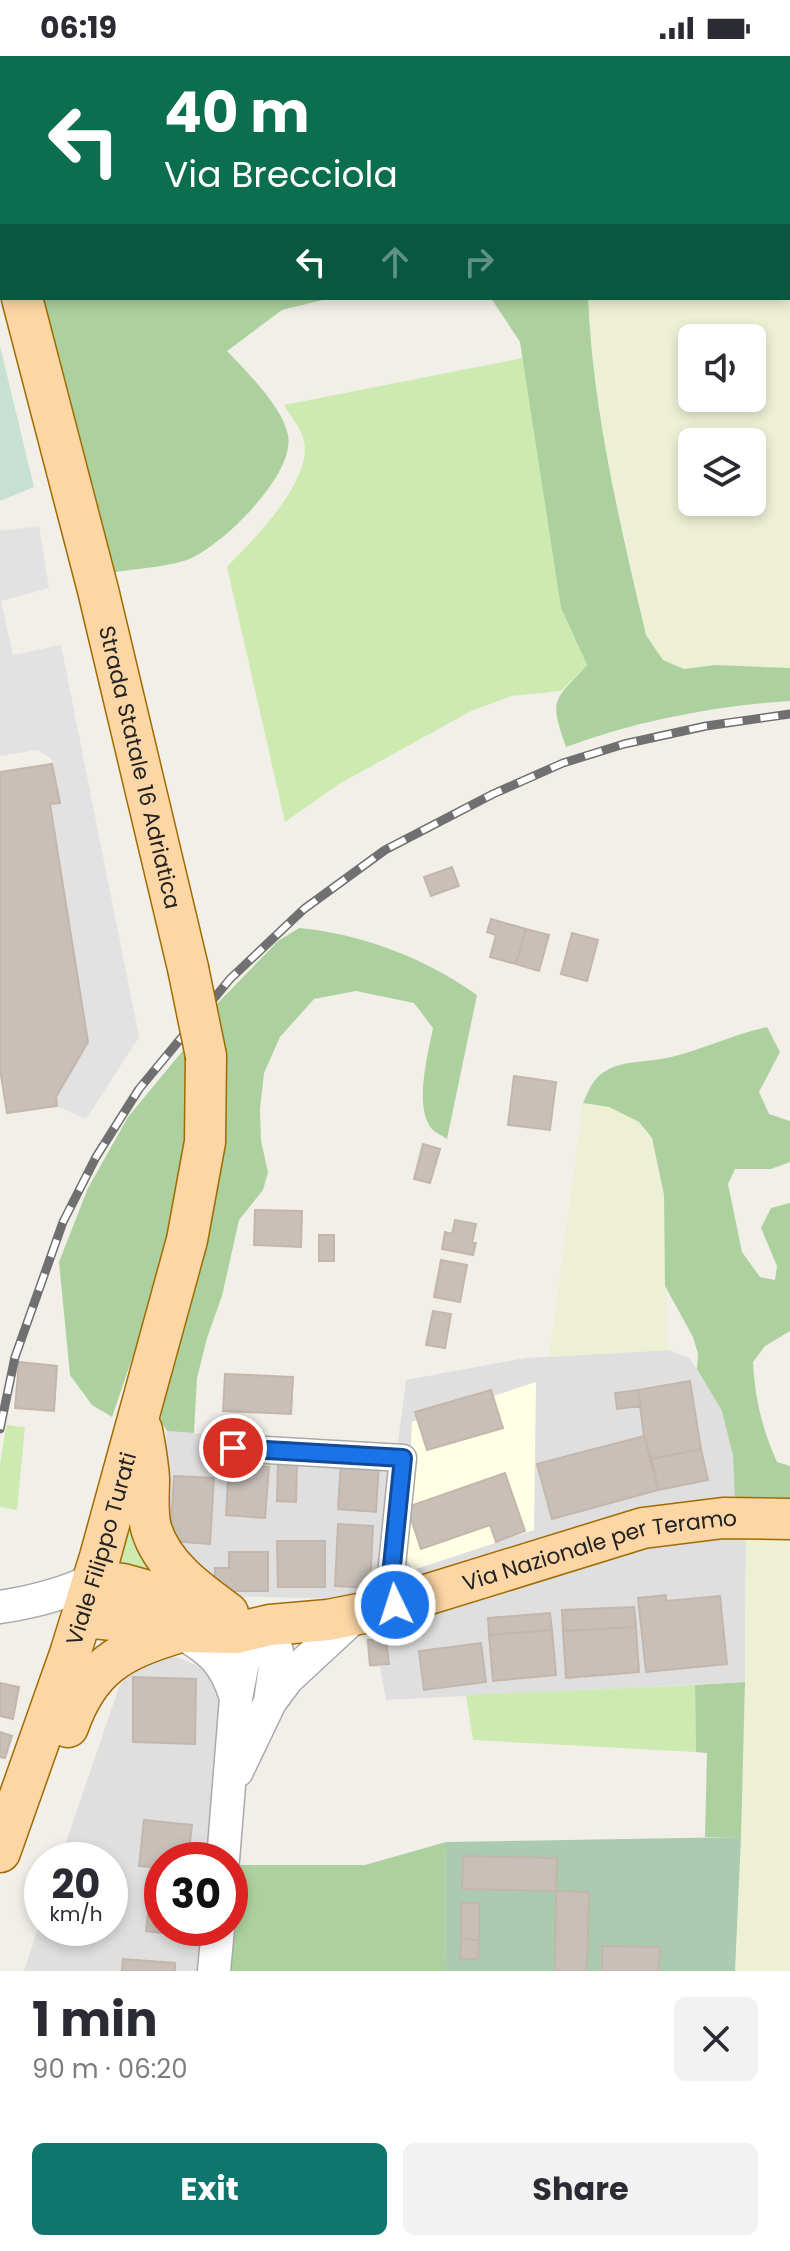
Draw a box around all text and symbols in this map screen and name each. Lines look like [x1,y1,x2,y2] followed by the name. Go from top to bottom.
[40,6,117,49] text: 06:19
[164,73,310,152] text: 40 m
[32,88,136,192] icon: left
[164,149,398,200] text: Via Brecciola
[289,240,333,284] icon: left
[373,240,417,284] icon: ahead
[457,240,501,284] icon: right
[678,324,766,516] map controls
[678,324,766,412] button: sound
[678,428,766,516] button: layers
[91,623,188,912] street label: Strada Statale 16 Adriatica
[199,1414,267,1482] pin
[211,1426,255,1470] icon: arrive
[59,1449,144,1649] street label: Viale Filippo Turati
[459,1503,737,1599] street label: Via Nazionale per Teramo
[353,1563,437,1647] position arrow
[144,1842,248,1946] speed limit sign: 30
[52,1856,100,1912] text: 20
[49,1900,103,1928] text: km/h
[32,1986,158,2053] text: 1 min
[674,1997,758,2081] button: close
[32,2051,187,2087] text: 90 m · 06:20
[32,2143,387,2235] button: Exit
[403,2143,758,2235] button: Share

